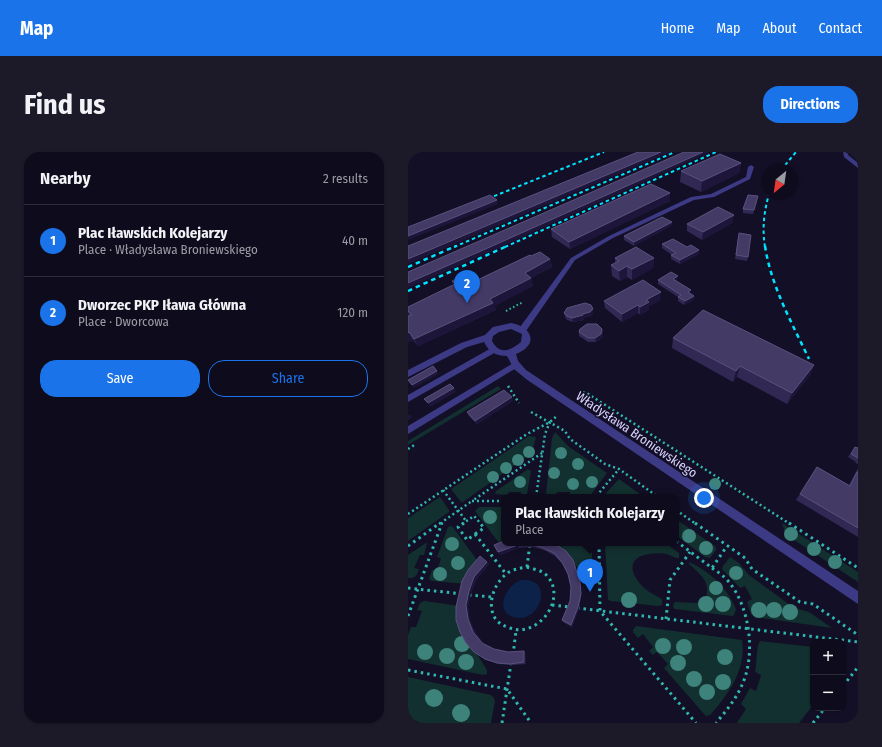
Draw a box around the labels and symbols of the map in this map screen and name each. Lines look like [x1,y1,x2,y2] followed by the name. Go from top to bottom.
[762,164,798,200] north arrow
[454,270,480,303] pin: 2
[573,388,700,481] street label: Władysława Broniewskiego
[694,488,714,508] your location
[577,559,603,592] pin: 1

